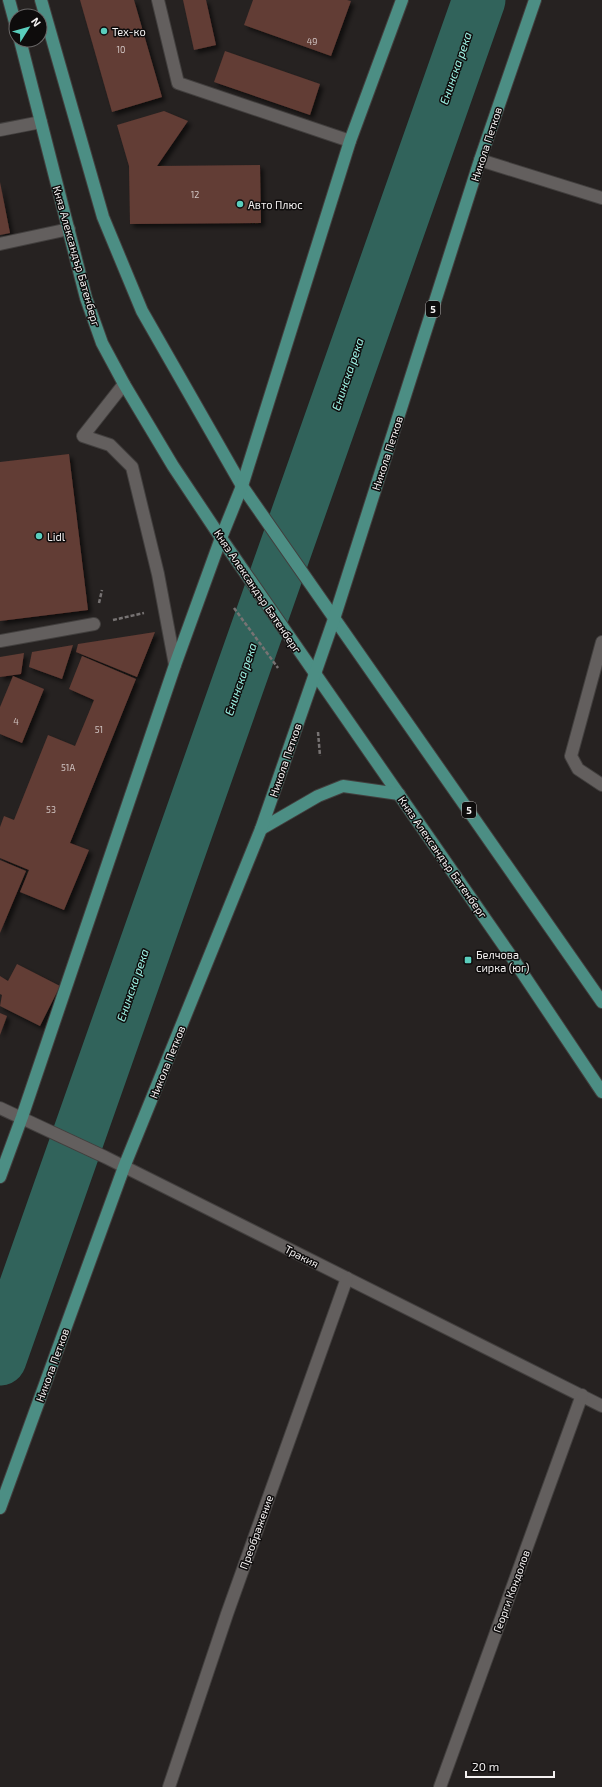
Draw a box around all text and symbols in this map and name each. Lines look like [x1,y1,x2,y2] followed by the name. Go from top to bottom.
[8,8,48,48] north arrow
[29,15,44,29] text: N
[112,25,146,38] place label: Тех-ко
[99,26,109,36] marker: Тех-ко
[436,30,474,106] water label: Енинска река
[307,36,317,47] house number: 49
[116,44,126,55] house number: 10
[468,105,504,183] street label: Никола Петков
[51,184,103,328] street label: Княз Александър Батенберг
[191,189,199,200] house number: 12
[248,198,303,211] place label: Авто Плюс
[235,199,245,209] marker: Авто Плюс
[426,301,440,317] road number: 5
[328,336,366,412] water label: Енинска река
[369,414,405,492] street label: Никола Петков
[212,527,304,655] street label: Княз Александър Батенберг
[47,530,66,543] place label: Lidl
[34,531,44,541] marker: Lidl
[221,641,259,717] water label: Енинска река
[13,716,19,727] house number: 4
[266,721,304,799] street label: Никола Петков
[95,724,103,735] house number: 51
[61,762,75,773] house number: 51A
[396,794,490,920] street label: Княз Александър Батенберг
[462,802,476,818] road number: 5
[46,804,56,815] house number: 53
[113,947,151,1023] water label: Енинска река
[476,948,529,974] place label: Белчова сирка (юг)
[463,955,473,965] marker: Белчова сирка (юг)
[147,1024,187,1100] street label: Никола Петков
[283,1242,321,1270] street label: Тракия
[33,1326,71,1404] street label: Никола Петков
[237,1493,275,1571] street label: Преображение
[490,1548,532,1634] street label: Георги Кондолов
[466,1753,554,1779] scale bar
[472,1759,499,1773] text: 20 m

